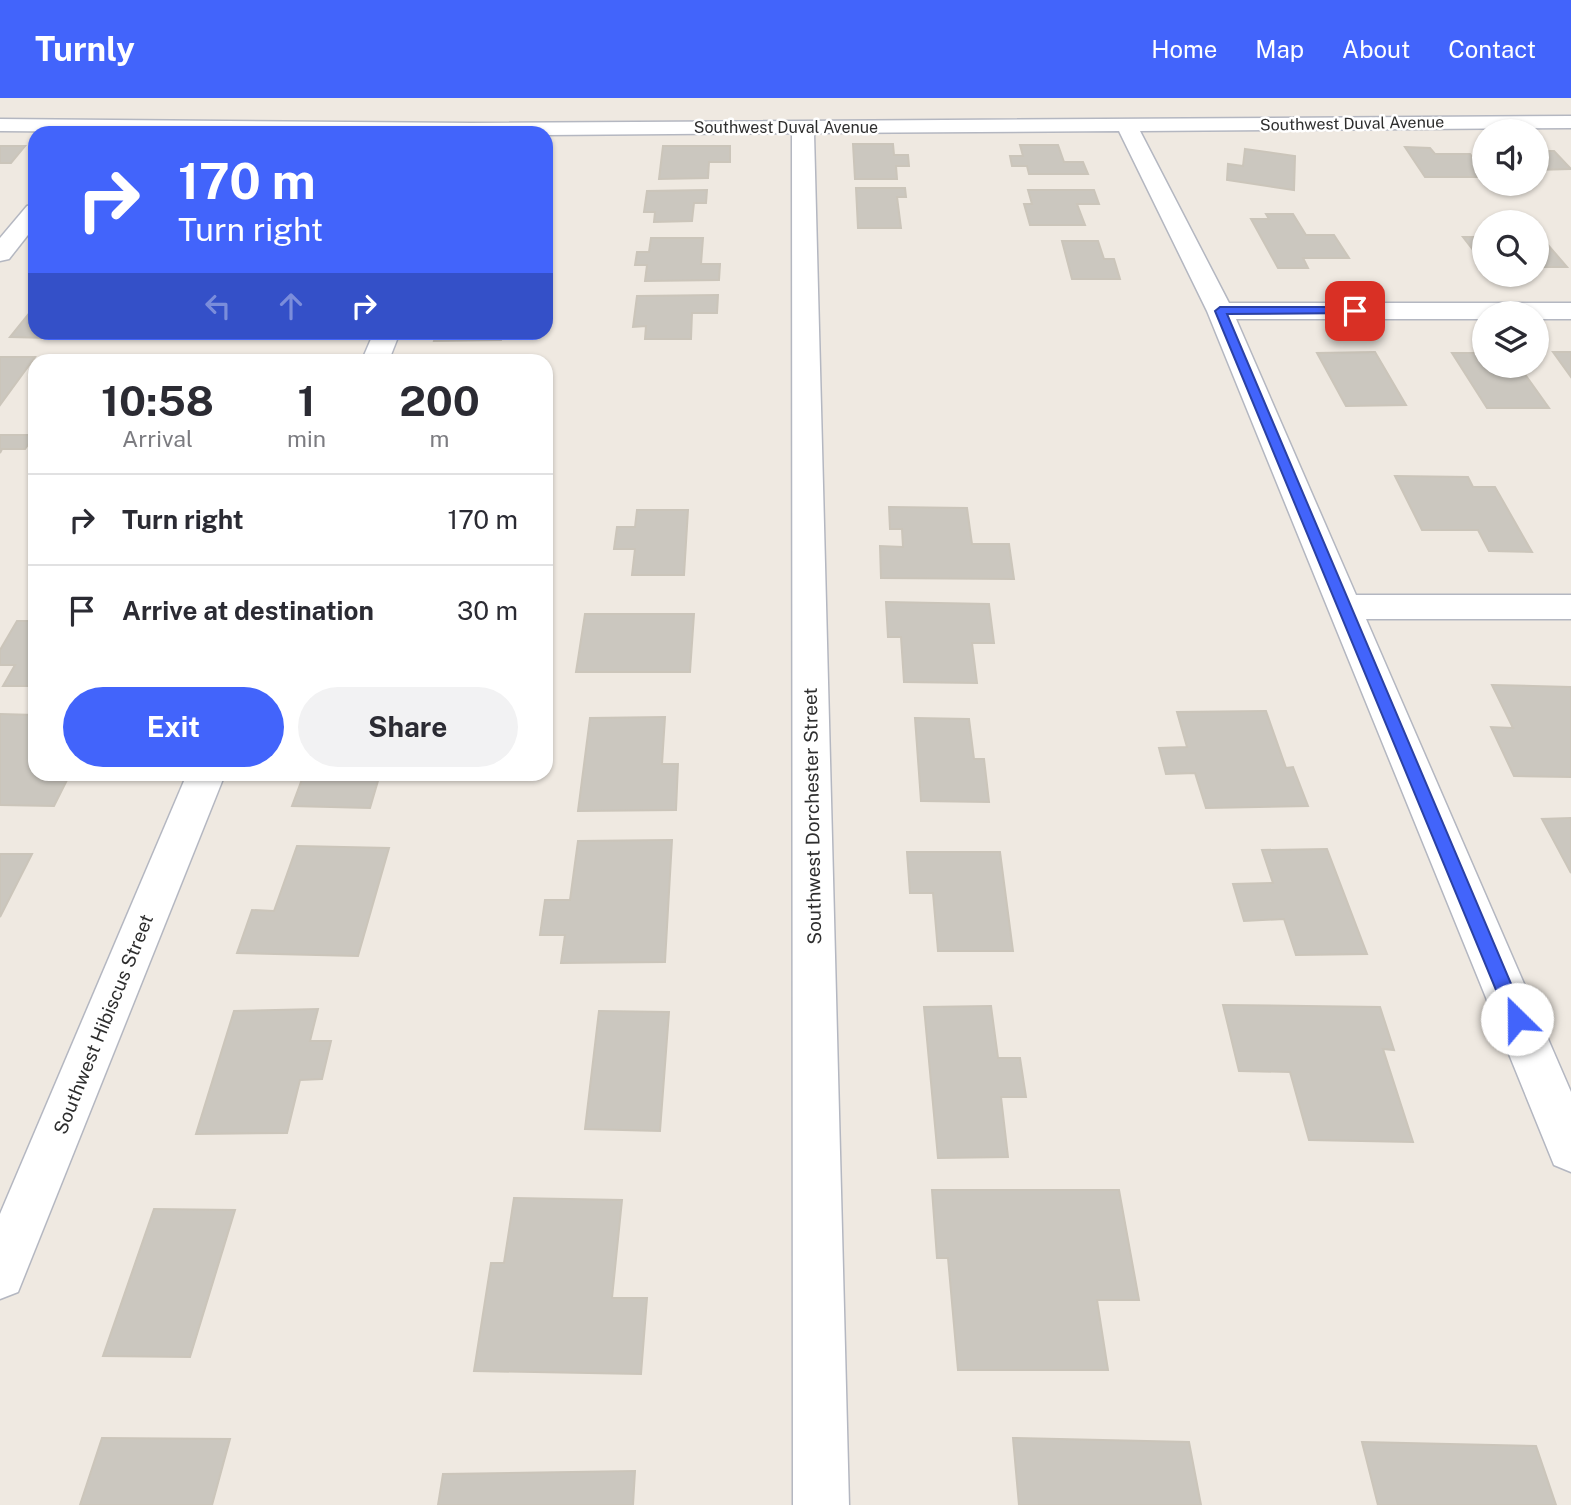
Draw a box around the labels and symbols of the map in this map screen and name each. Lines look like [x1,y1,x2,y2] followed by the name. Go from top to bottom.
[1260,112,1444,135] street label: Southwest Duval Avenue
[694,118,878,137] street label: Southwest Duval Avenue
[1325,281,1385,341] pin
[799,687,825,945] street label: Southwest Dorchester Street
[49,911,157,1137] street label: Southwest Hibiscus Street
[1480,982,1554,1056] position arrow

